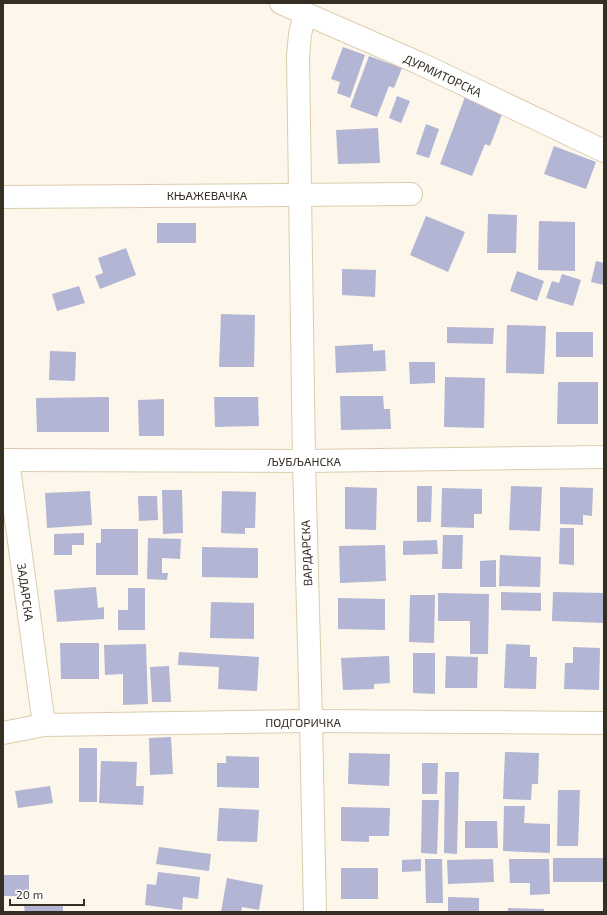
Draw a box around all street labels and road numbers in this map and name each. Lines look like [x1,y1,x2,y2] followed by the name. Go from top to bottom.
[402,51,485,99] street label: ДУРМИТОРСКА
[167,188,248,202] street label: КЊАЖЕВАЧКА
[267,454,342,468] street label: ЉУБЉАНСКА
[298,519,314,586] street label: ВАРДАРСКА
[15,562,37,622] street label: ЗАДАРСКА
[265,715,341,729] street label: ПОДГОРИЧКА

